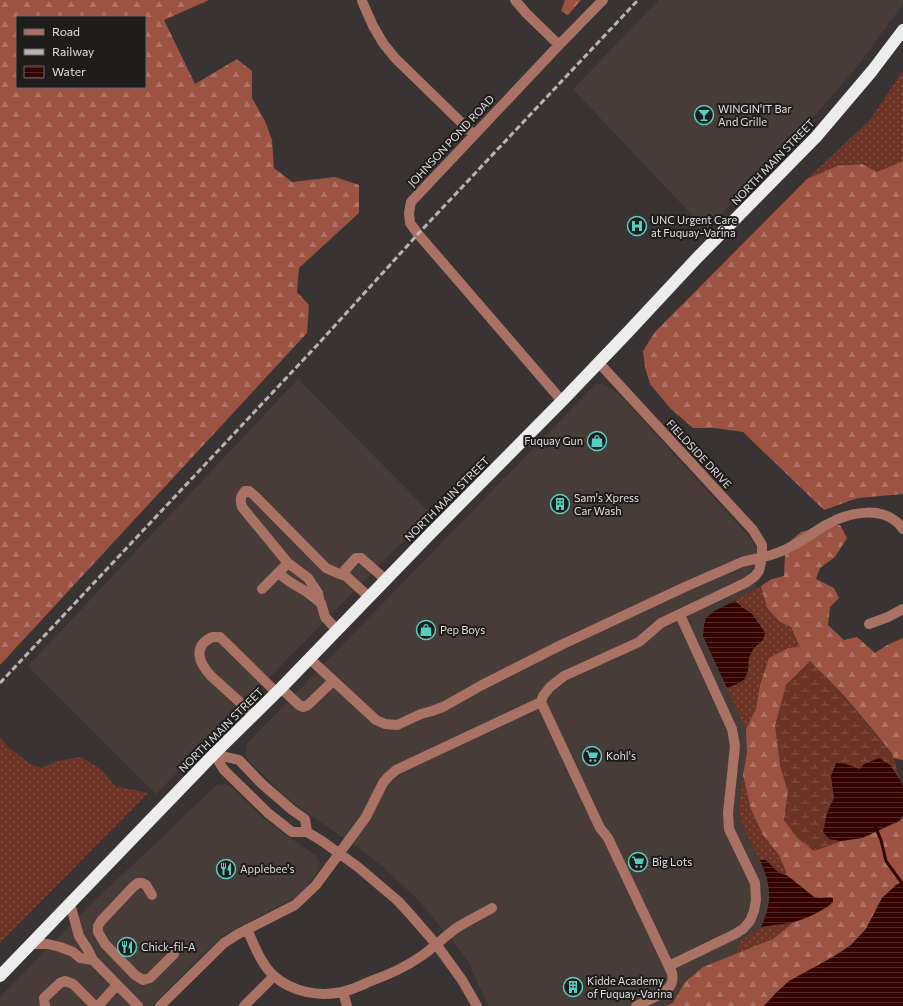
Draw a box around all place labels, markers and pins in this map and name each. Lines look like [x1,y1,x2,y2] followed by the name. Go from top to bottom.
[718,102,792,128] place label: WINGIN'IT Bar And Grille
[693,104,715,126] bar icon: WINGIN'IT Bar And Grille
[651,213,737,239] place label: UNC Urgent Care at Fuquay-Varina
[626,215,648,237] hospital icon: UNC Urgent Care at Fuquay-Varina
[586,430,608,452] shop icon: Fuquay Gun
[524,434,583,447] place label: Fuquay Gun
[574,491,639,517] place label: Sam's Xpress Car Wash
[549,493,571,515] building icon: Sam's Xpress Car Wash
[415,619,437,641] shop icon: Pep Boys
[440,623,485,636] place label: Pep Boys
[581,745,603,767] supermarket icon: Kohl's
[606,749,636,762] place label: Kohl's
[627,851,649,873] supermarket icon: Big Lots
[652,855,692,868] place label: Big Lots
[215,858,237,880] restaurant icon: Applebee's
[240,862,295,875] place label: Applebee's
[116,936,138,958] restaurant icon: Chick-fil-A
[141,940,196,953] place label: Chick-fil-A
[587,974,672,1000] place label: Kidde Academy of Fuquay-Varina
[562,976,584,998] building icon: Kidde Academy of Fuquay-Varina

